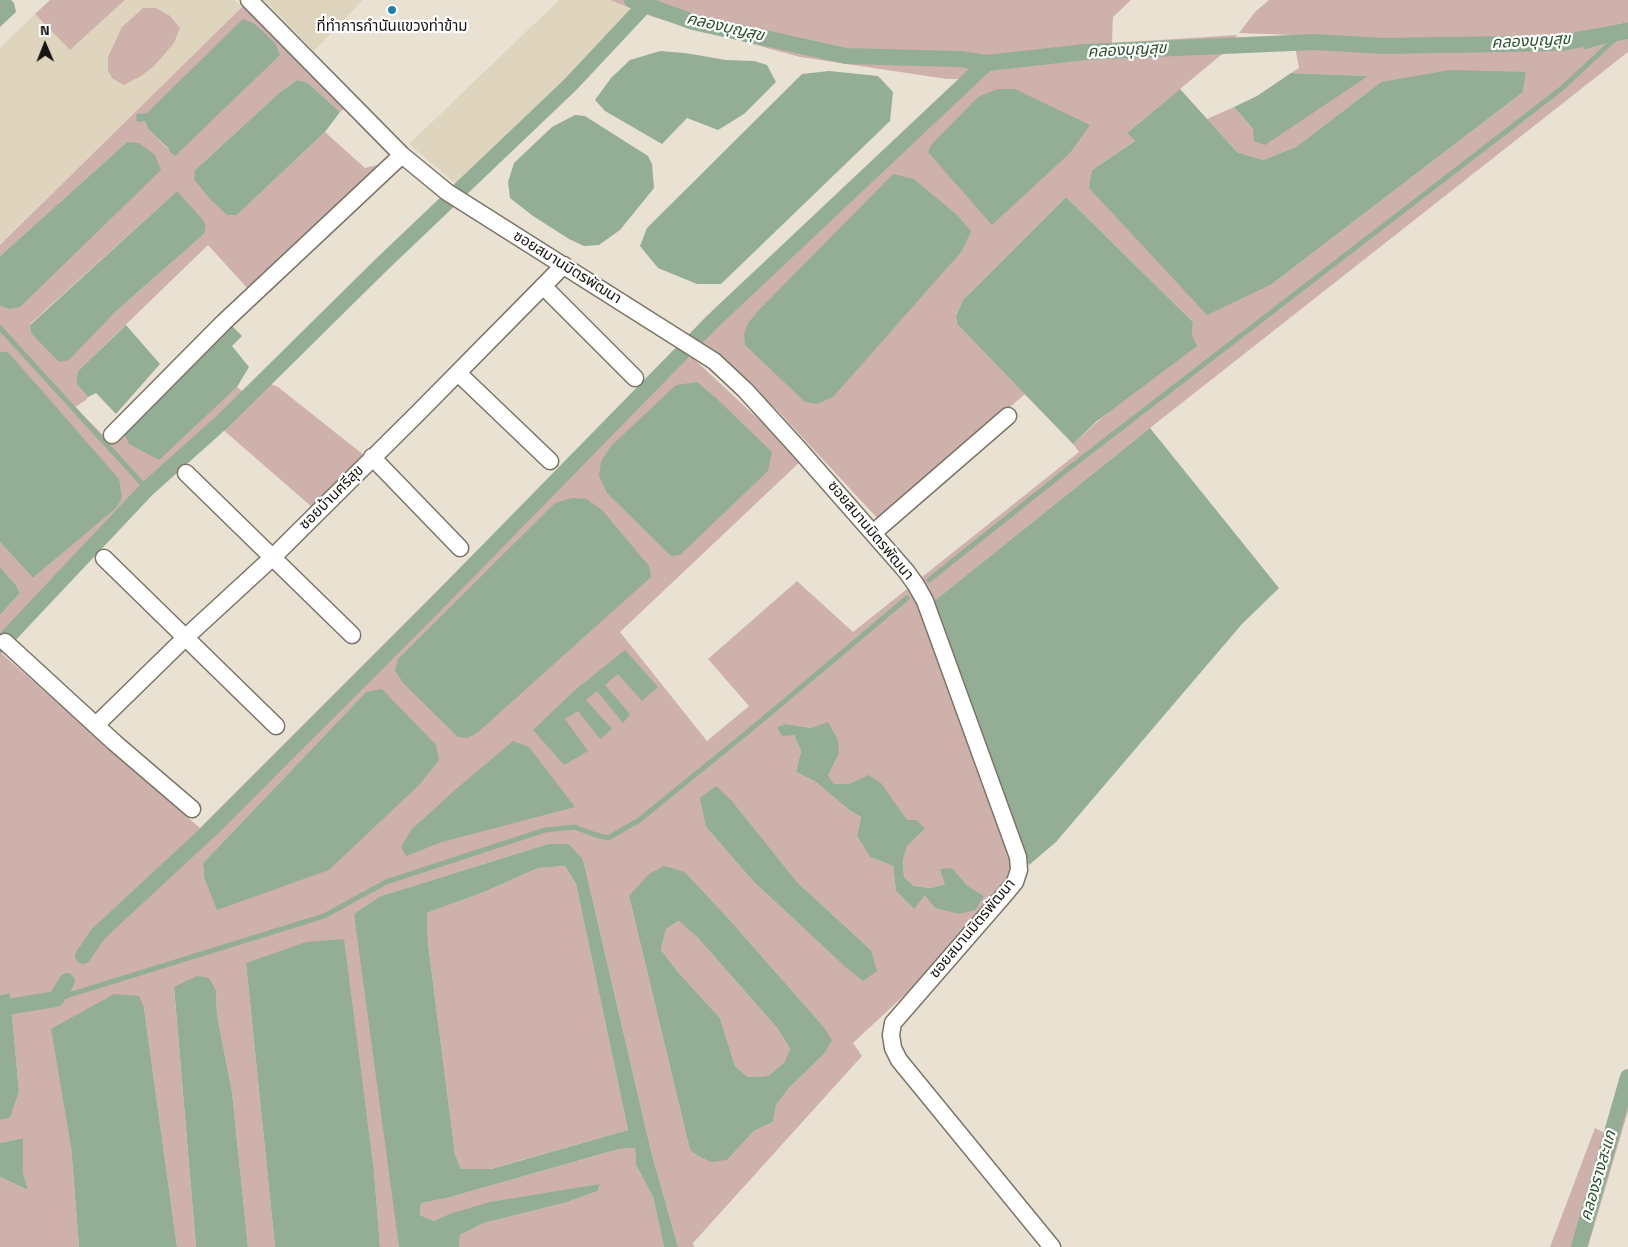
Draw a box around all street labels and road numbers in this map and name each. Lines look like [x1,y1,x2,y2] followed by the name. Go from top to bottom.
[510,227,624,309] street label: ซอยสมานมิตรพัฒนา
[296,462,368,534] street label: ซอยบ้านศรีสุข
[823,478,917,584] street label: ซอยสมานมิตรพัฒนา
[926,876,1020,982] street label: ซอยสมานมิตรพัฒนา

